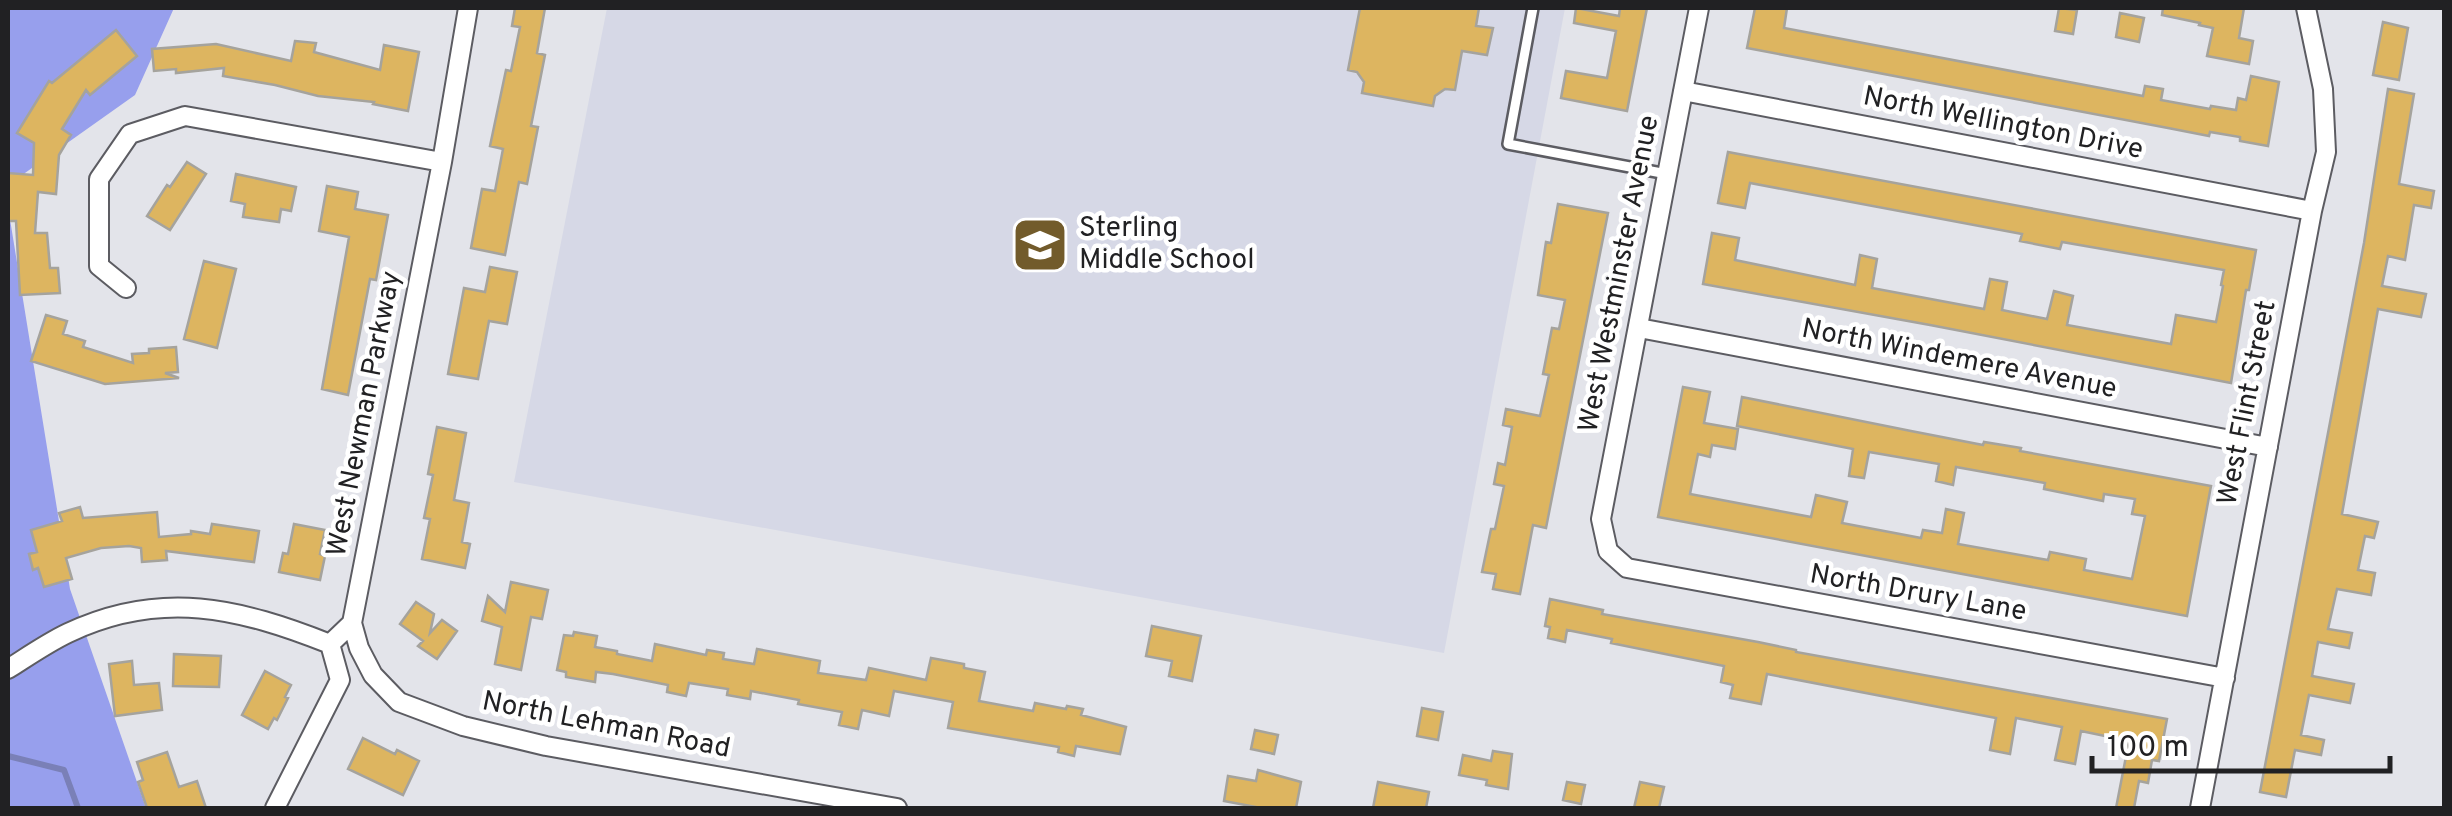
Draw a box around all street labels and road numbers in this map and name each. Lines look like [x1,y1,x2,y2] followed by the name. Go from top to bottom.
[1860,79,2146,169] street label: North Wellington Drive
[1572,112,1668,436] street label: West Westminster Avenue
[320,268,410,560] street label: West Newman Parkway
[2211,298,2285,508] street label: West Flint Street
[1798,312,2120,408] street label: North Windemere Avenue
[1807,557,2029,631] street label: North Drury Lane
[479,684,733,768] street label: North Lehman Road

